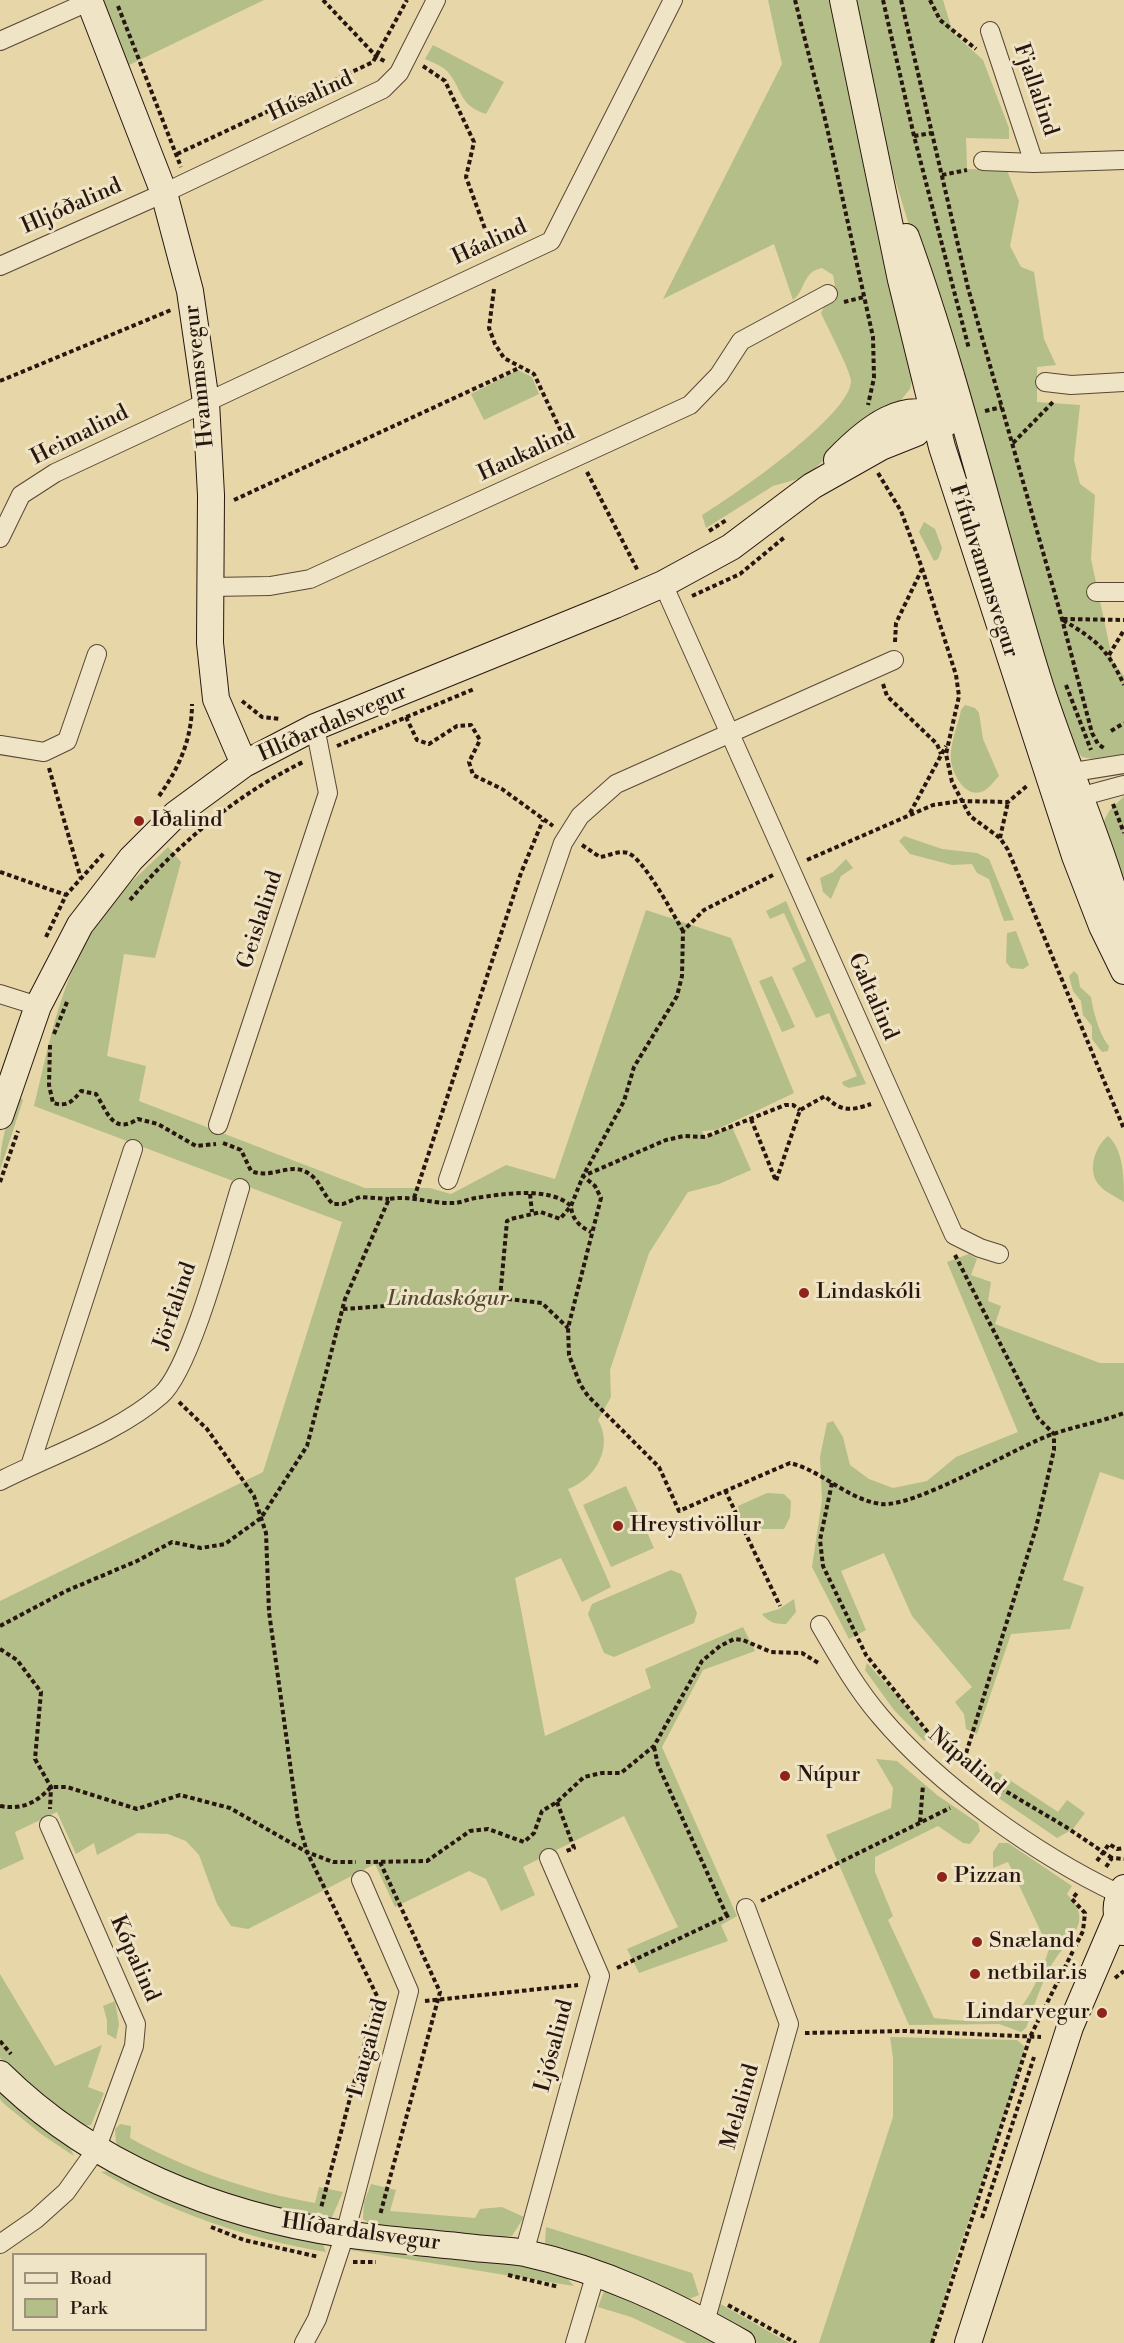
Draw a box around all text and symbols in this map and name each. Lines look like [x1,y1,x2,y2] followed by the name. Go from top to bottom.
[1007,40,1063,140] street label: Fjallalind
[264,66,358,128] street label: Húsalind
[18,173,126,241] street label: Hljóðalind
[449,214,531,272] street label: Háalind
[179,303,221,449] street label: Hvammsvegur
[27,400,133,472] street label: Heimalind
[474,420,580,488] street label: Haukalind
[943,481,1023,661] street label: Fífuhvammsvegur
[255,679,411,769] street label: Hlíðardalsvegur
[151,808,223,834] place label: Iðalind
[132,814,146,828] marker: Iðalind
[233,868,289,972] street label: Geislalind
[841,949,903,1045] street label: Galtalind
[149,1259,203,1353] street label: Jörfalind
[816,1280,922,1306] place label: Lindaskóli
[797,1286,811,1300] marker: Lindaskóli
[387,1287,509,1313] park label: Lindaskógur
[630,1513,761,1539] place label: Hreystivöllur
[611,1519,625,1533] marker: Hreystivöllur
[922,1722,1010,1802] street label: Núpalind
[797,1763,860,1789] place label: Núpur
[778,1769,792,1783] marker: Núpur
[954,1864,1022,1890] place label: Pizzan
[935,1870,949,1884] marker: Pizzan
[103,1912,165,2006] street label: Kópalind
[989,1929,1075,1955] place label: Snæland
[970,1935,984,1949] marker: Snæland
[987,1961,1087,1987] place label: netbilar.is
[968,1967,982,1981] marker: netbilar.is
[343,1996,395,2100] street label: Laugalind
[530,1997,580,2095] street label: Ljósalind
[966,2000,1090,2026] place label: Lindarvegur
[1095,2006,1109,2020] marker: Lindarvegur
[716,2061,766,2153] street label: Melalind
[280,2209,442,2257] street label: Hlíðardalsvegur
[12,2253,207,2331] legend
[70,2267,112,2290] text: Road
[70,2297,107,2320] text: Park

